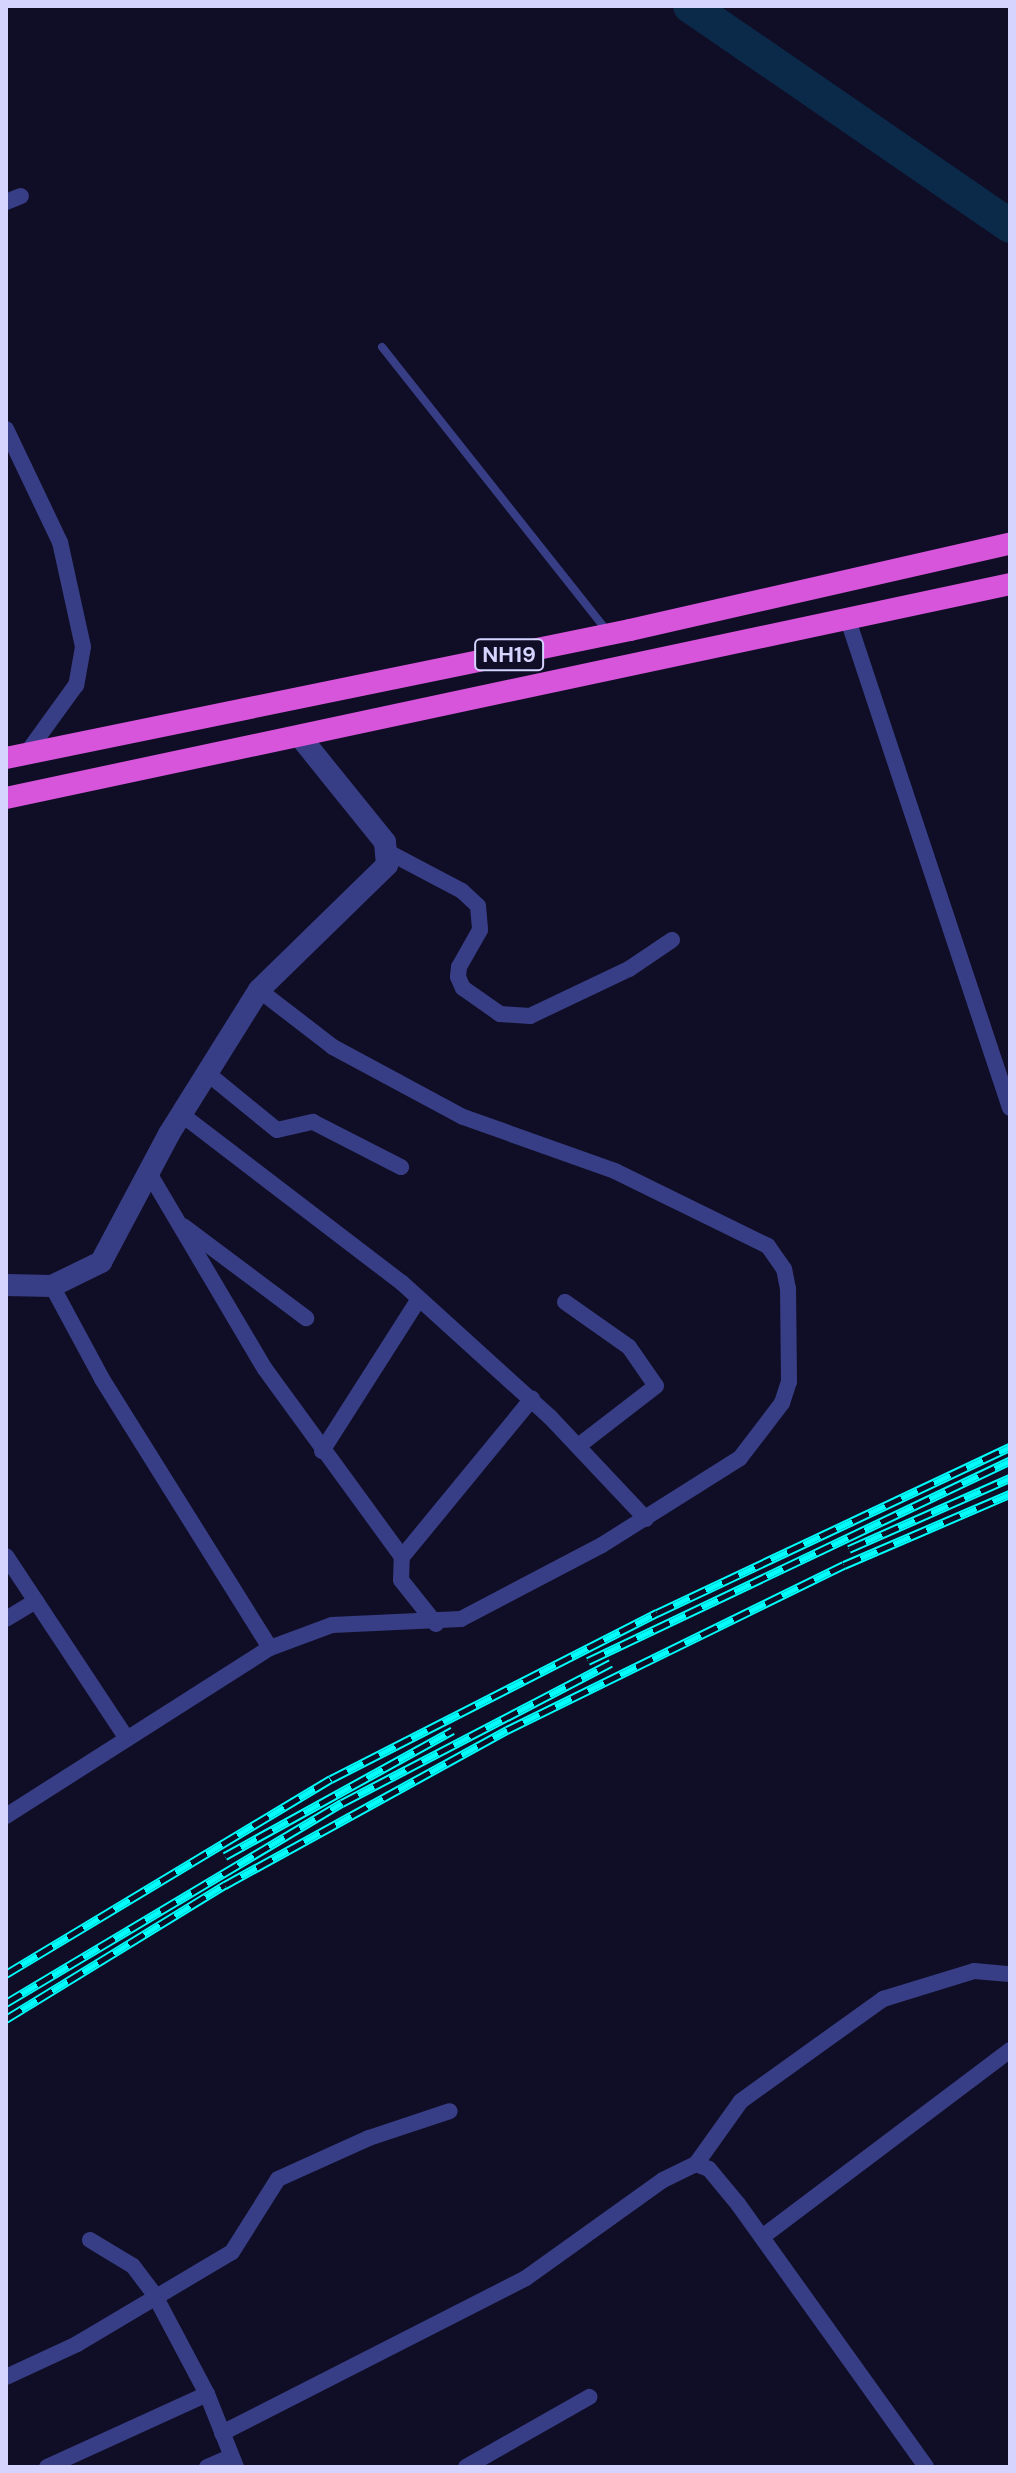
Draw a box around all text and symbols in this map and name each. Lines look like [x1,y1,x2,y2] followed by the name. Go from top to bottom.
[473,637,545,673] road number: NH19

